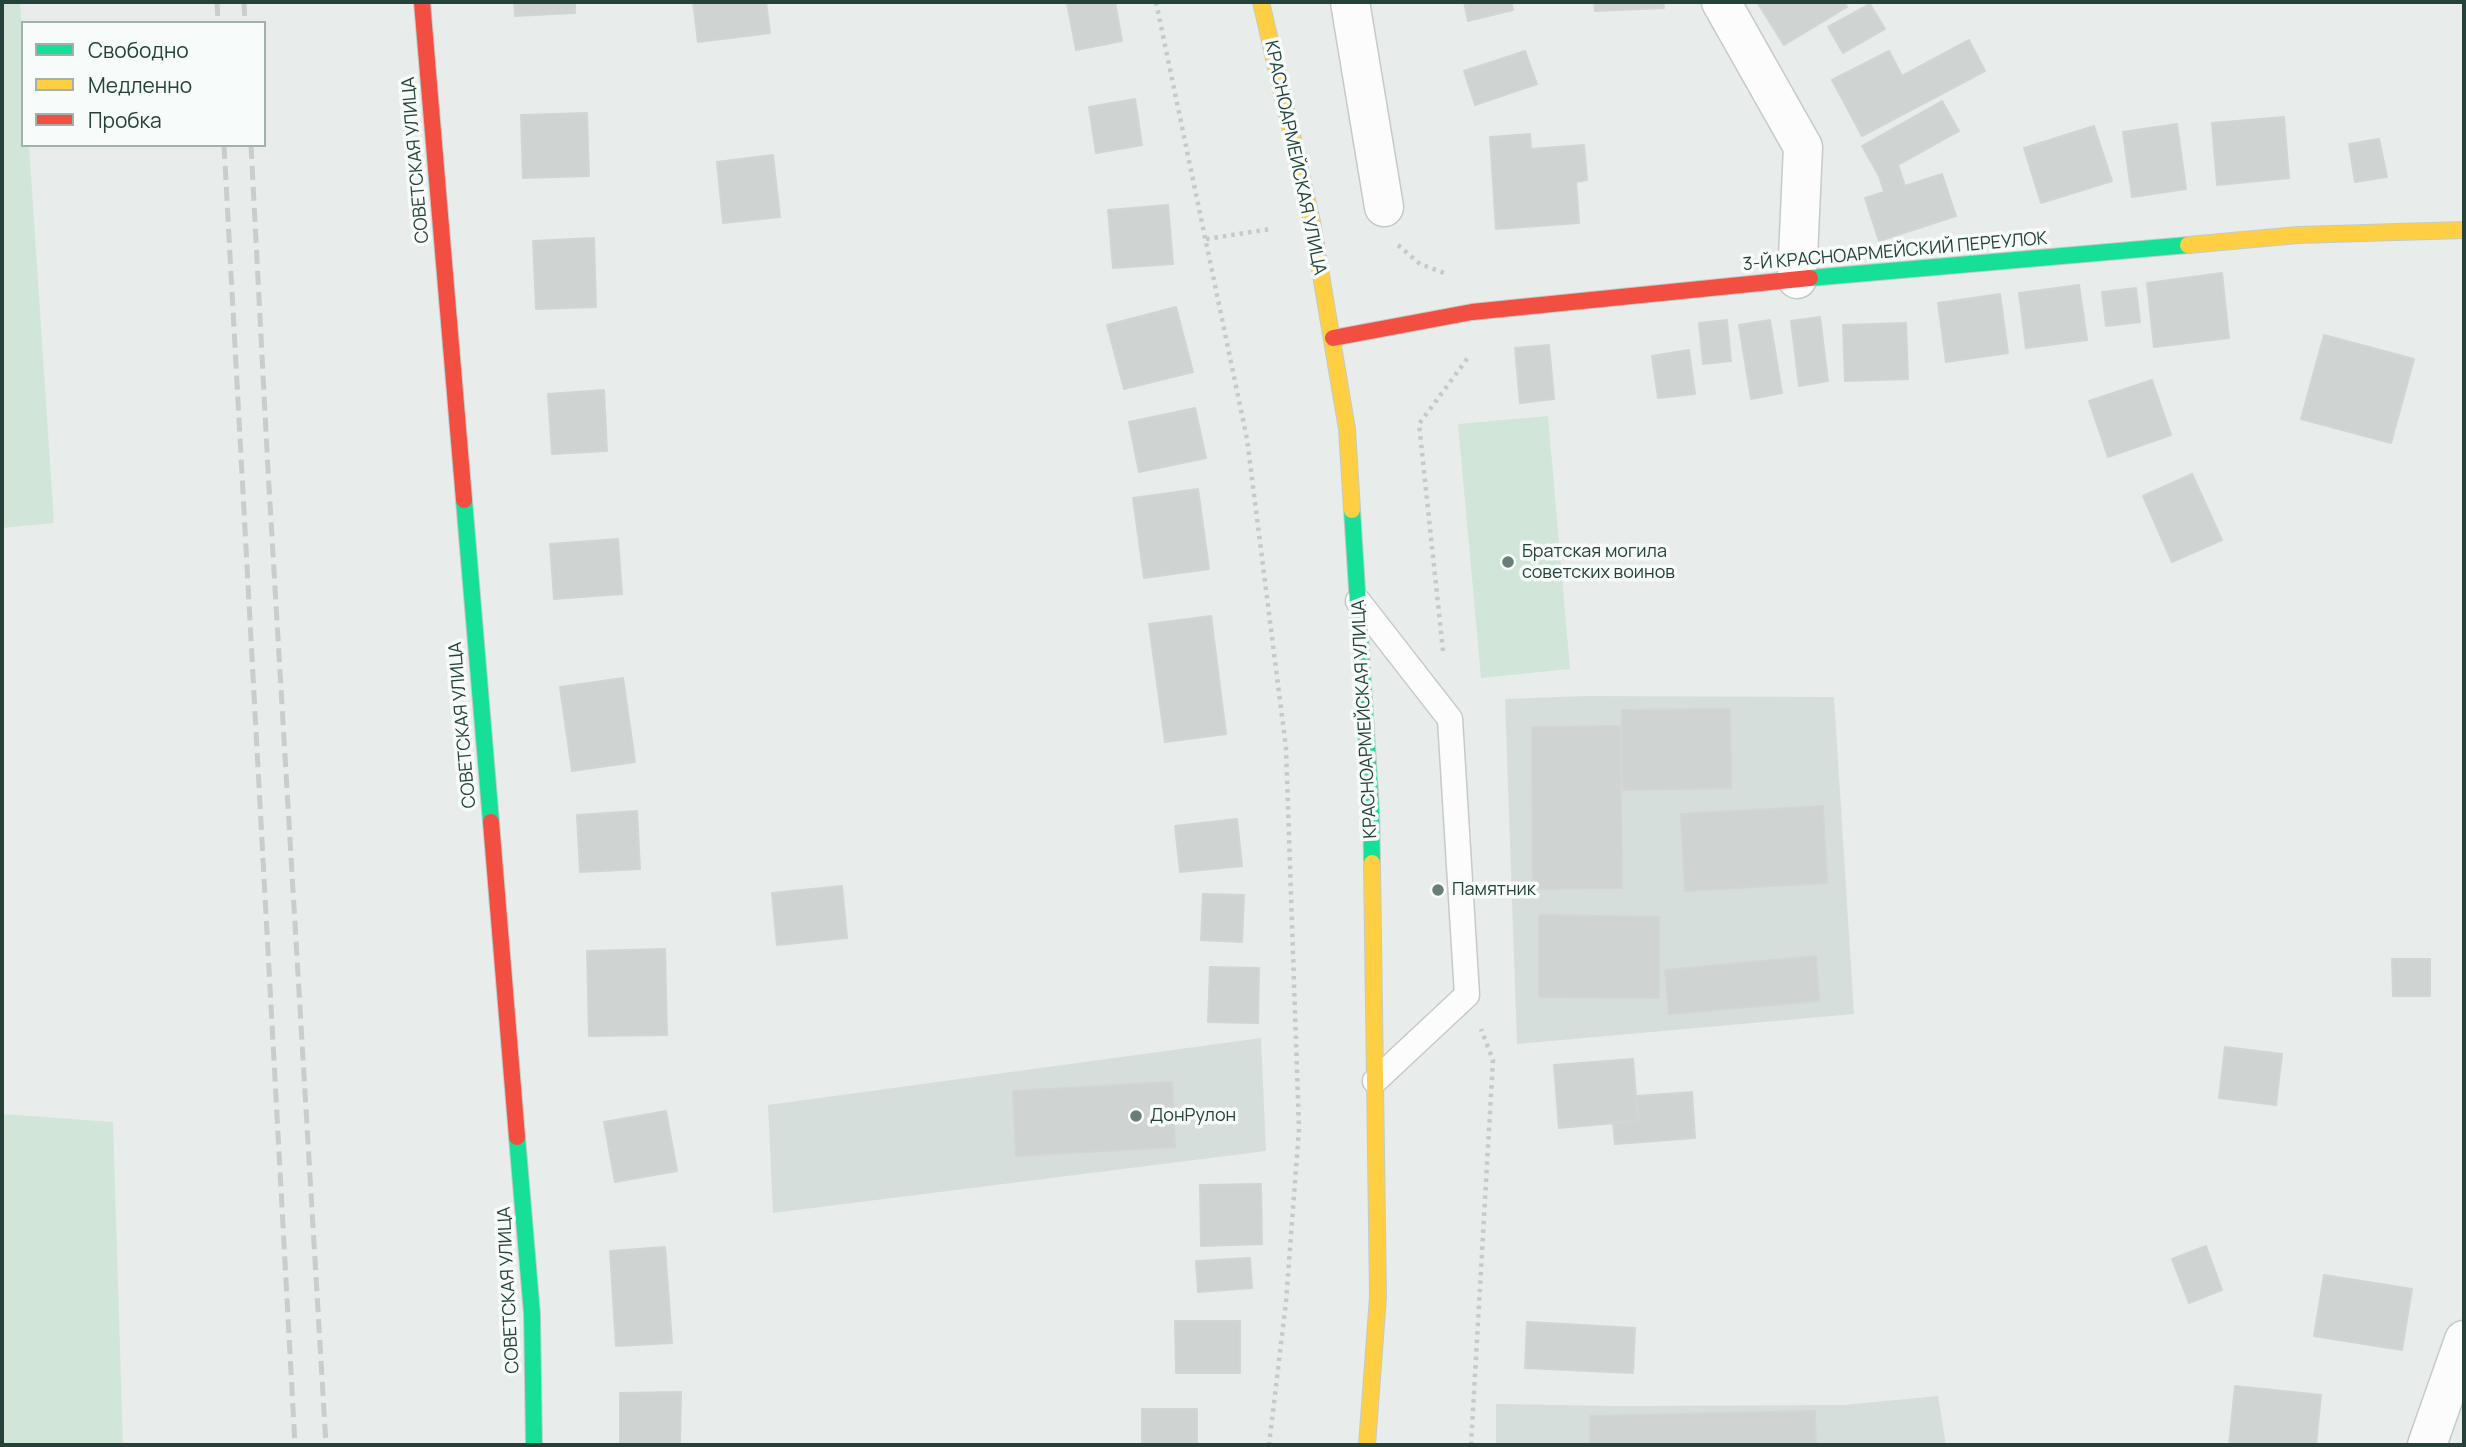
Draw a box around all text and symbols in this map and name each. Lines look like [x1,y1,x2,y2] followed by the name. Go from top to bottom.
[21,21,266,147] legend
[88,36,189,64] text: Свободно
[1260,39,1330,277] street label: КРАСНОАРМЕЙСКАЯ УЛИЦА
[88,71,192,99] text: Медленно
[398,76,434,244] street label: СОВЕТСКАЯ УЛИЦА
[88,106,162,134] text: Пробка
[1742,228,2048,276] street label: 3-Й КРАСНОАРМЕЙСКИЙ ПЕРЕУЛОК
[1522,541,1675,584] place label: Братская могила советских воинов
[1500,554,1516,570] marker: Братская могила советских воинов
[1348,599,1382,839] street label: КРАСНОАРМЕЙСКАЯ УЛИЦА
[445,641,481,809] street label: СОВЕТСКАЯ УЛИЦА
[1452,879,1536,901] place label: Памятник
[1430,882,1446,898] marker: Памятник
[1150,1105,1236,1127] place label: ДонРулон
[1128,1108,1144,1124] marker: ДонРулон
[494,1206,524,1374] street label: СОВЕТСКАЯ УЛИЦА

